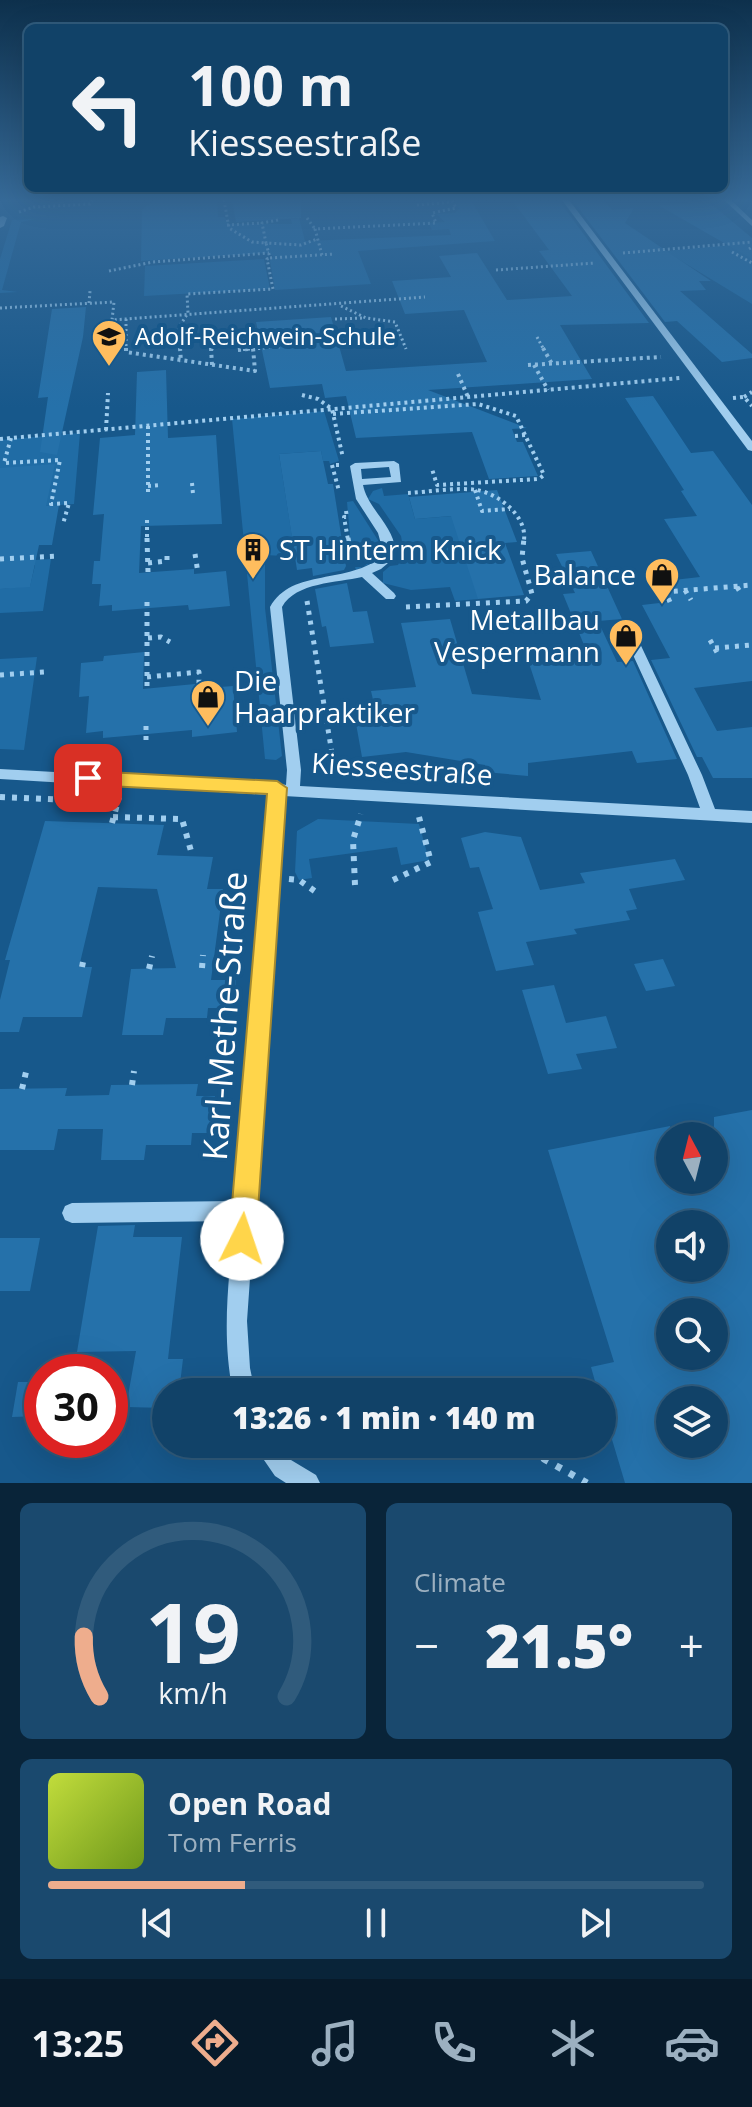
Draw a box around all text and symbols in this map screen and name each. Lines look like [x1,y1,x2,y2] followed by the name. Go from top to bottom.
[188,46,354,122] text: 100 m
[56,56,160,160] icon: left
[188,118,421,167] text: Kiesseestraße
[90,318,128,368] school or university icon: Adolf-Reichwein-Schule
[135,319,396,352] place label: Adolf-Reichwein-Schule
[279,530,502,568] place label: ST Hinterm Knick
[234,531,272,581] building icon: ST Hinterm Knick
[533,555,636,593] place label: Balance
[643,556,681,606] shop icon: Balance
[434,600,600,670] place label: Metallbau Vespermann
[607,617,645,667] shop icon: Metallbau Vespermann
[234,661,416,731] place label: Die Haarpraktiker
[189,678,227,728] shop icon: Die Haarpraktiker
[310,743,494,793] street label: Kiesseestraße
[54,744,122,812] pin
[66,756,110,800] icon: arrive
[191,870,257,1162] street label: Karl-Methe-Straße
[656,1122,728,1194] north arrow
[656,1122,728,1458] map controls
[200,1197,284,1281] position arrow
[656,1210,728,1282] button: sound
[656,1298,728,1370] button: search
[24,1354,128,1458] speed limit sign: 30
[656,1386,728,1458] button: layers
[232,1397,536,1438] text: 13:26 · 1 min · 140 m
[414,1564,506,1600] text: Climate
[145,1574,241,1687] text: 19
[485,1604,633,1686] text: 21.5°
[414,1615,439,1675] text: −
[679,1615,704,1675] text: +
[158,1673,228,1712] text: km/h
[168,1783,332,1824] text: Open Road
[168,1824,297,1860] text: Tom Ferris
[135,1901,179,1945] icon: previous
[354,1901,398,1945] icon: pause
[573,1901,617,1945] icon: next
[187,2015,243,2071] icon: directions
[307,2015,363,2071] icon: music
[426,2015,482,2071] icon: phone
[545,2015,601,2071] icon: climate
[664,2015,720,2071] icon: car
[32,2019,124,2068] text: 13:25

